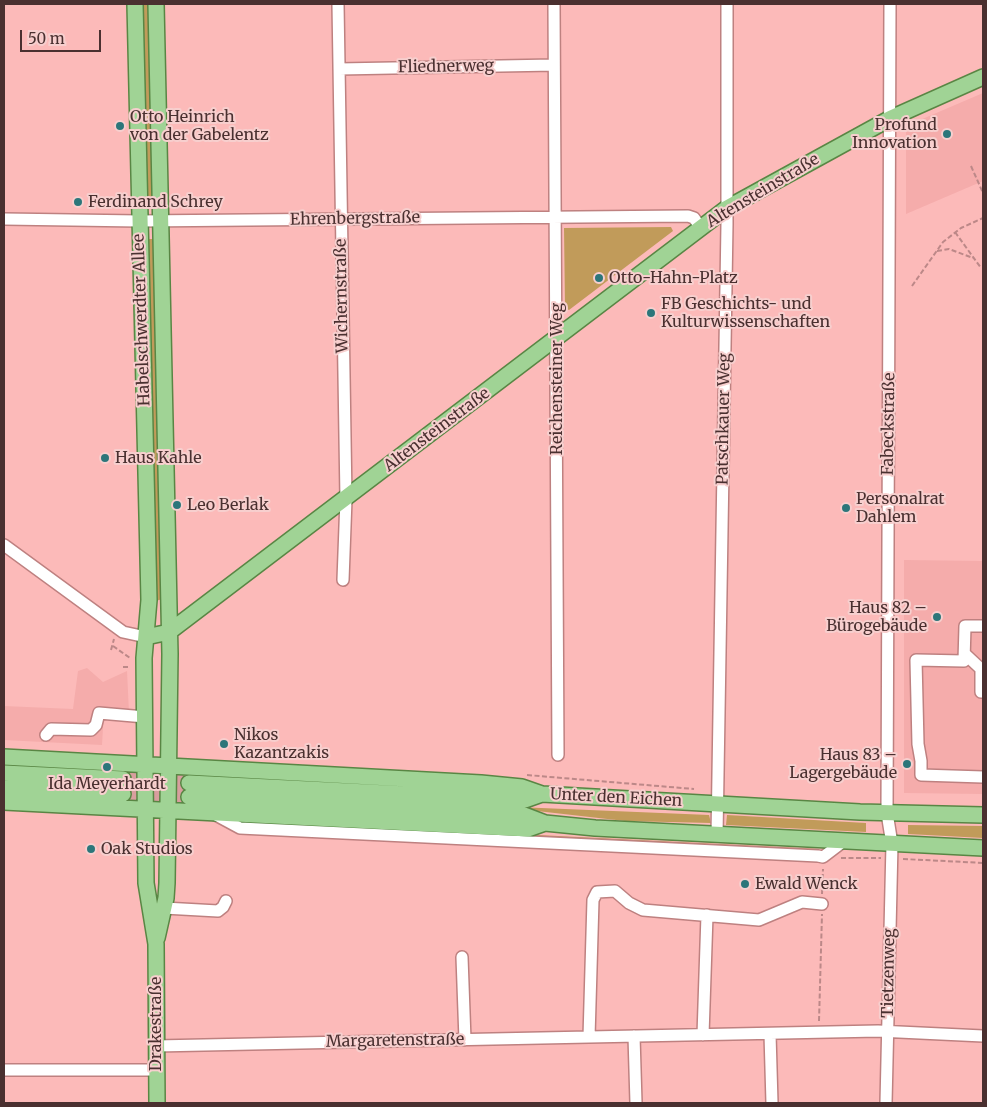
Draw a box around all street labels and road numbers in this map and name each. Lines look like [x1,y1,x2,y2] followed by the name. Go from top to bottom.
[398,57,494,77] street label: Fliednerweg
[703,150,823,232] street label: Altensteinstraße
[290,208,420,230] street label: Ehrenbergstraße
[129,234,155,406] street label: Habelschwerdter Allee
[331,239,353,353] street label: Wichernstraße
[547,303,567,455] street label: Reichensteiner Weg
[713,353,735,485] street label: Patschkauer Weg
[879,372,899,476] street label: Fabeckstraße
[380,384,494,476] street label: Altensteinstraße
[549,785,683,811] street label: Unter den Eichen
[879,928,899,1018] street label: Tietzenweg
[146,977,166,1071] street label: Drakestraße
[326,1030,464,1052] street label: Margaretenstraße

